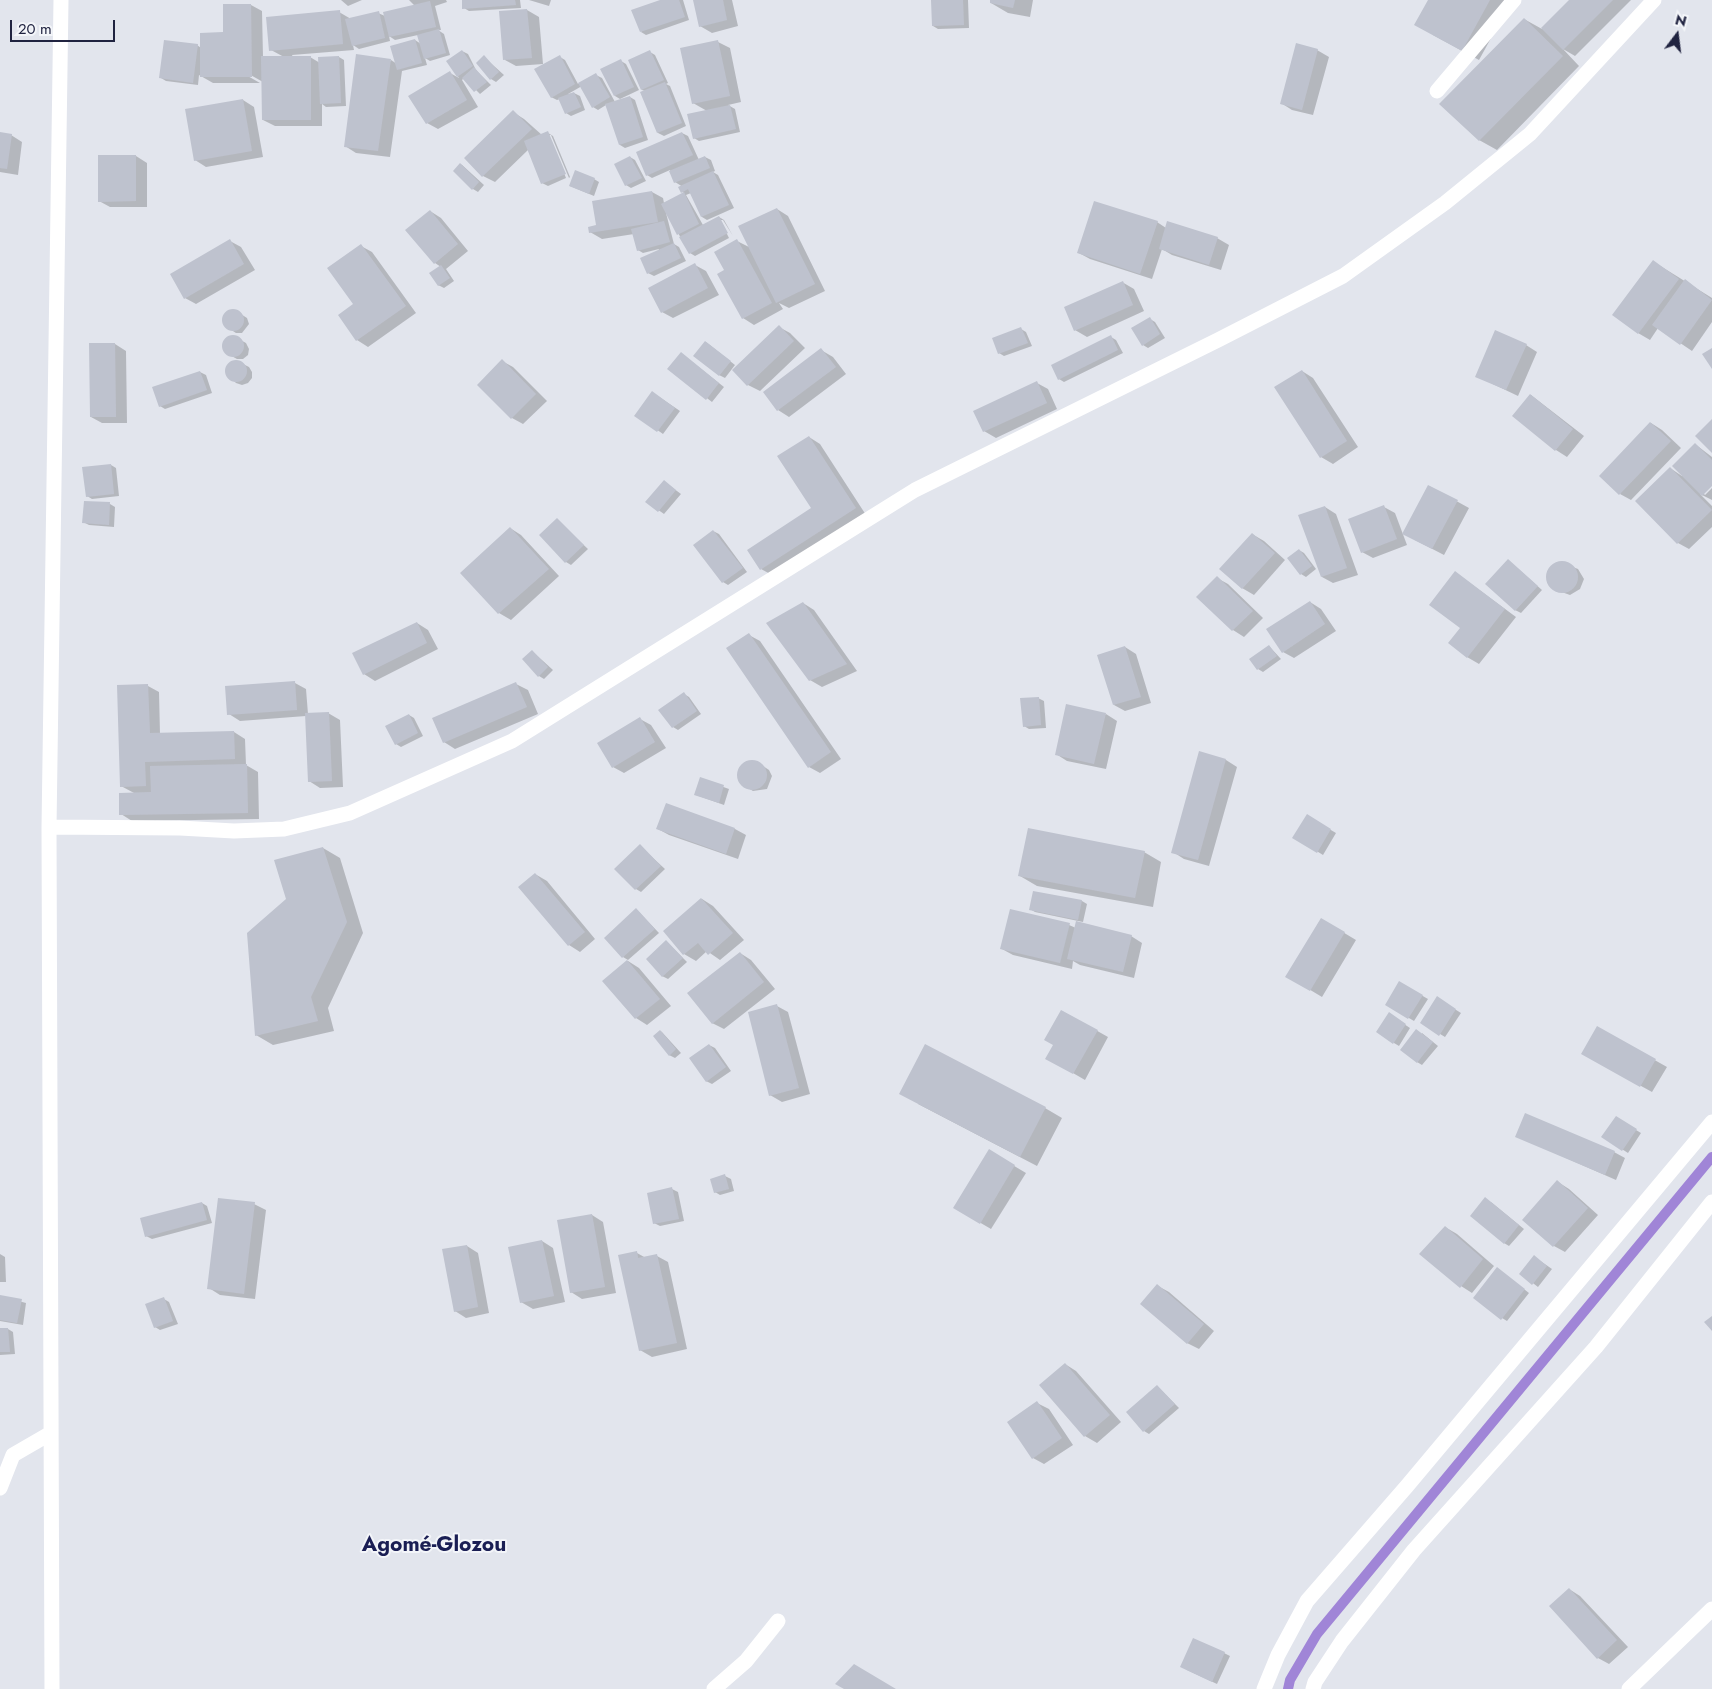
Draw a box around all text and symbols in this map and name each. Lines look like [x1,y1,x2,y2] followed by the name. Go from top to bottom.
[1673,9,1689,32] text: N
[12,10,118,42] scale bar
[1652,10,1702,60] north arrow
[18,18,52,40] text: 20 m
[362,1533,506,1559] district label: Agomé-Glozou

